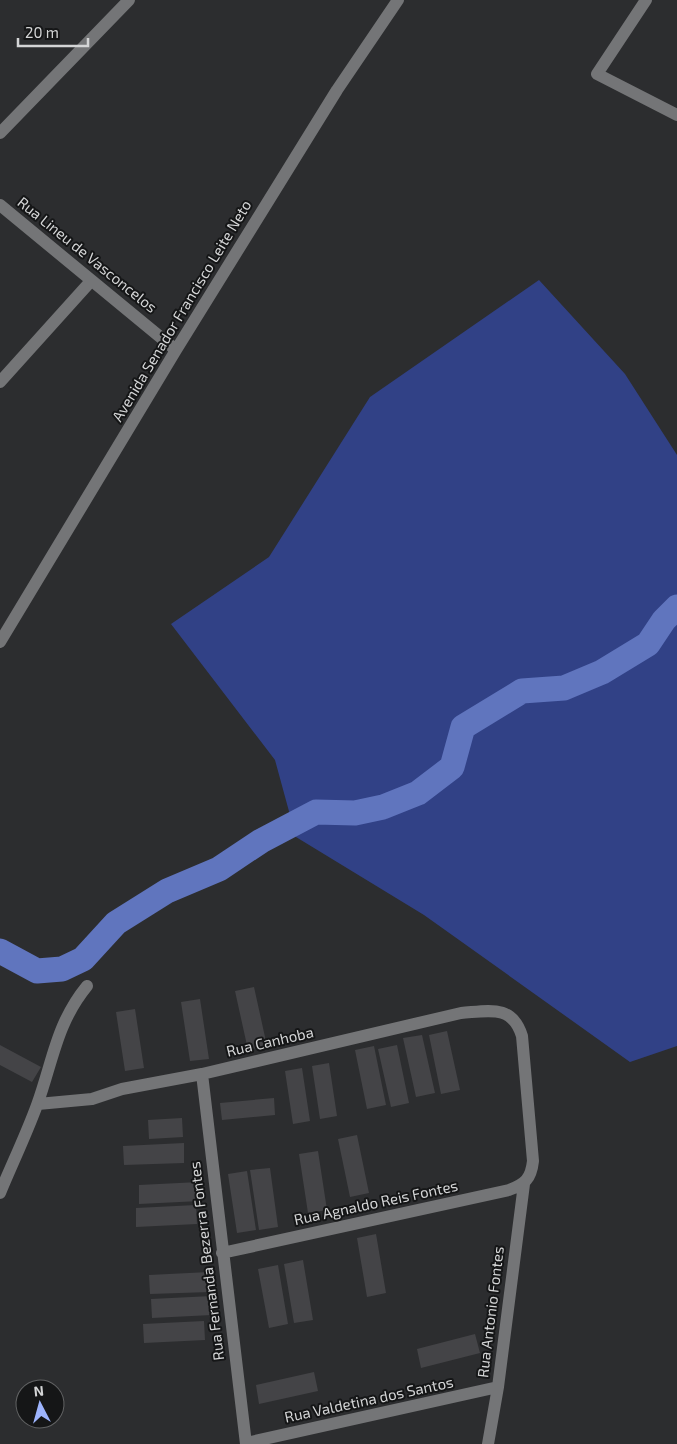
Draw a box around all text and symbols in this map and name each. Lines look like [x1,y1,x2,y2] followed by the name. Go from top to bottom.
[18,15,88,47] scale bar
[25,23,59,41] text: 20 m
[14,192,161,316] street label: Rua Lineu de Vasconcelos
[108,197,255,424] street label: Avenida Senador Francisco Leite Neto
[224,1022,315,1060] street label: Rua Canhoba
[185,1161,227,1362] street label: Rua Fernanda Bezerra Fontes
[292,1176,459,1228] street label: Rua Agnaldo Reis Fontes
[473,1245,507,1379] street label: Rua Antonio Fontes
[283,1372,455,1426] street label: Rua Valdetina dos Santos
[15,1379,65,1429] north arrow
[33,1382,45,1400] text: N

